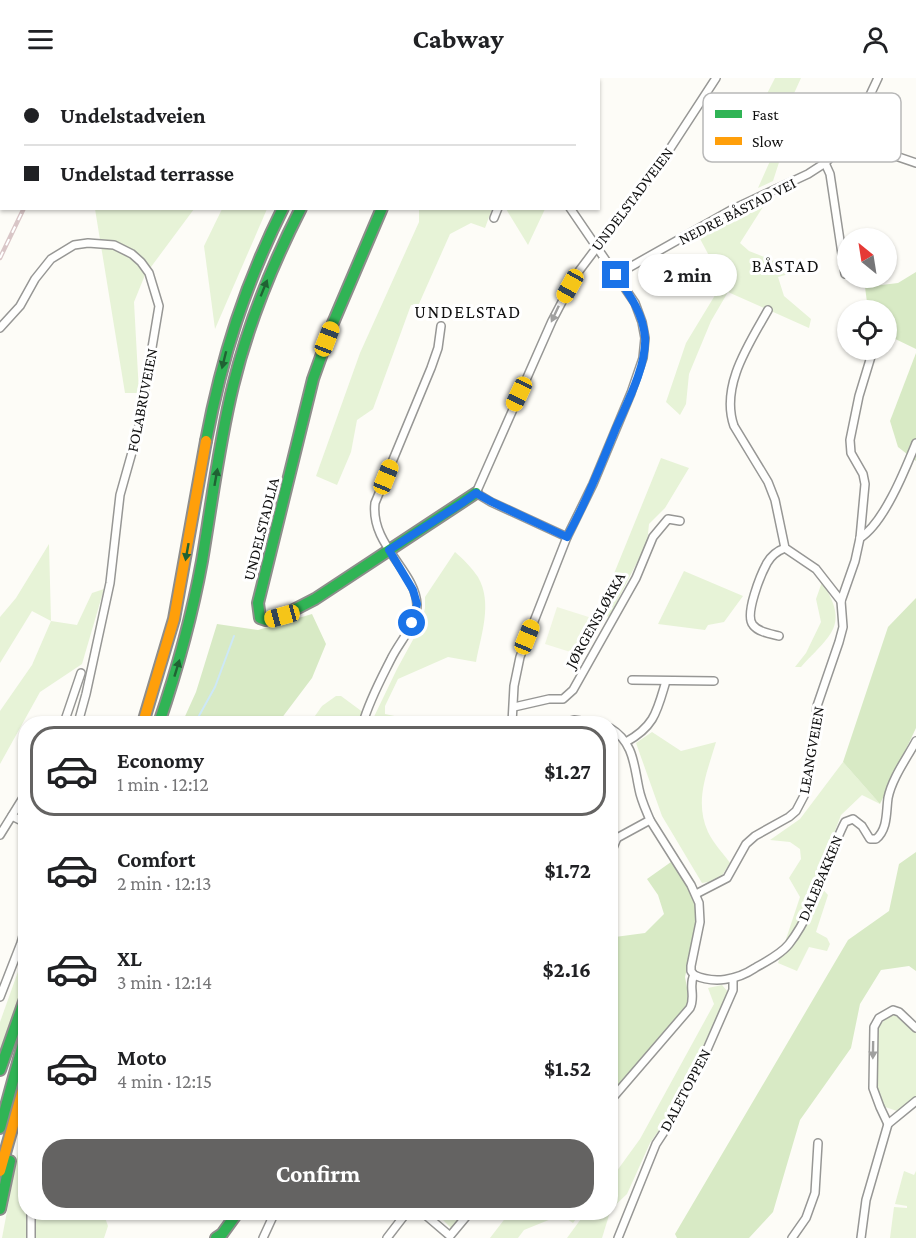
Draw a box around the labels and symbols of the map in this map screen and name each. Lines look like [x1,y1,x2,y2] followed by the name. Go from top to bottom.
[703,93,901,162] legend
[752,106,779,123] text: Fast
[752,133,784,150] text: Slow
[588,144,676,254] street label: UNDELSTADVEIEN
[676,174,799,248] street label: NEDRE BÅSTAD VEI
[837,228,897,288] north arrow
[637,254,736,296] callout: 2 min
[752,256,820,276] district label: BÅSTAD
[602,261,629,288] route end
[553,266,587,306] car
[260,279,269,297] one-way arrow
[414,302,522,322] district label: UNDELSTAD
[551,306,560,323] one-way arrow
[312,319,342,359] car
[124,347,160,453] street label: FOLABRUVEIEN
[218,351,228,370] one-way arrow
[503,374,535,414] car
[371,457,401,497] car
[212,467,221,486] one-way arrow
[240,475,282,582] street label: UNDELSTADLIA
[182,542,191,561] one-way arrow
[561,568,630,673] street label: JØRGENSLØKKA
[262,603,302,629] car
[398,609,425,636] route start
[512,617,542,657] car
[173,659,182,677] one-way arrow
[795,705,827,795] street label: LEANGVEIEN
[794,832,846,924] street label: DALEBAKKEN
[868,1040,878,1059] one-way arrow
[656,1046,714,1134] street label: DALETOPPEN

